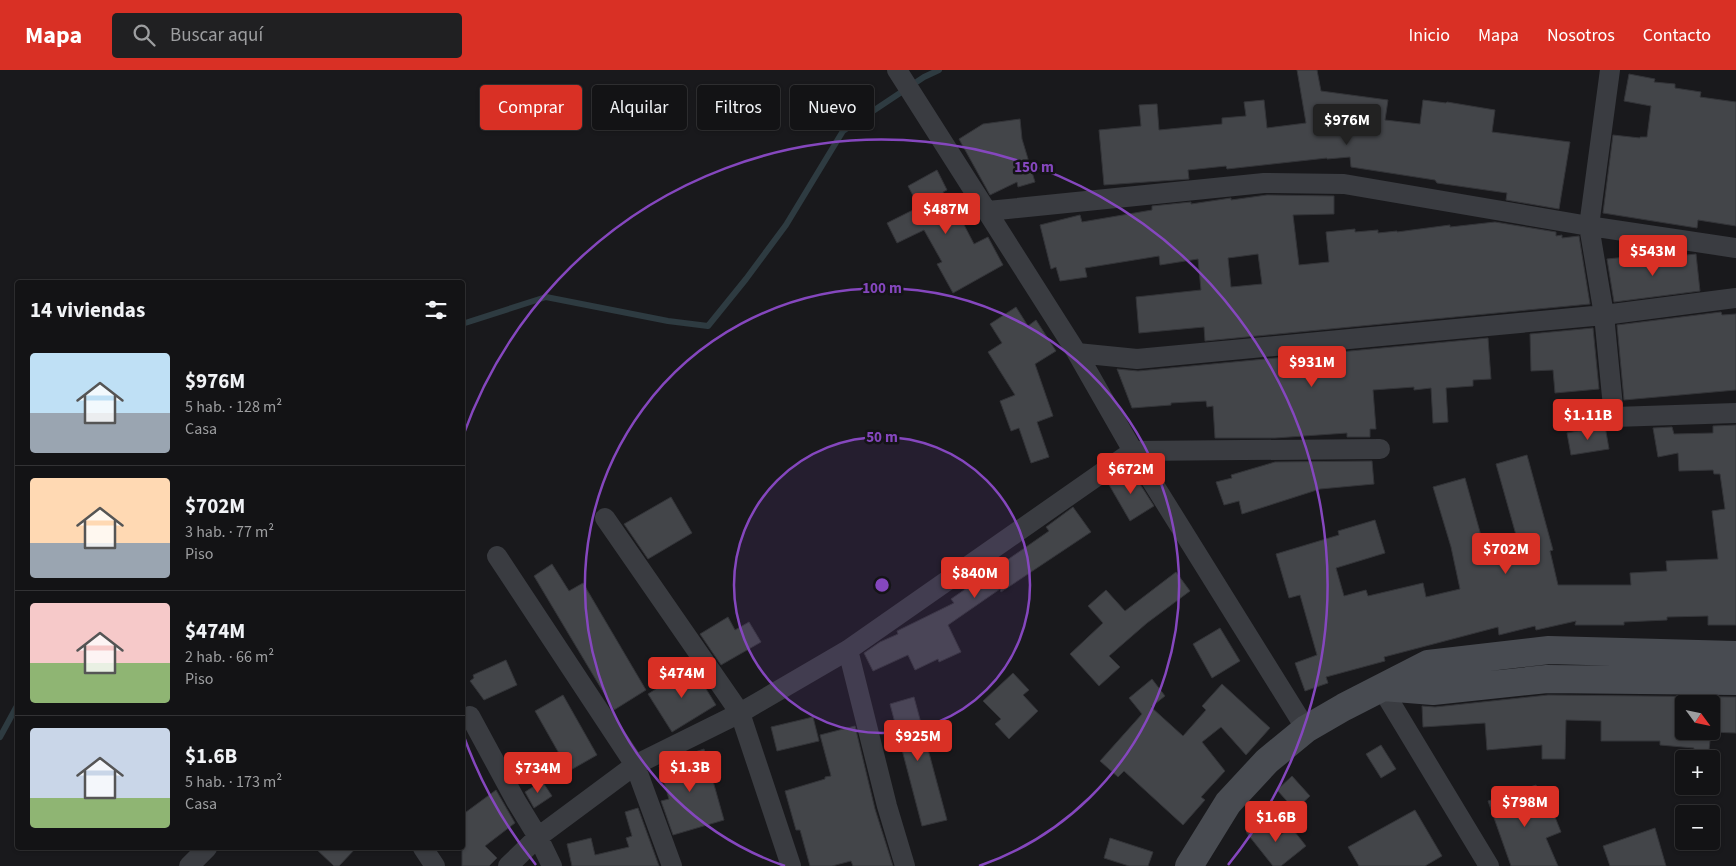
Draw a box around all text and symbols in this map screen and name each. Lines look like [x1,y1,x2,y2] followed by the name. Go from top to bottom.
[112,13,462,58] search box
[25,18,82,53] text: Mapa
[130,21,158,49] icon: search
[170,22,263,49] text: Buscar aquí
[1409,23,1450,48] text: Inicio
[1478,23,1519,48] text: Mapa
[1547,23,1615,48] text: Nosotros
[1643,23,1711,48] text: Contacto
[480,85,582,130] chip: Comprar
[592,85,687,130] chip: Alquilar
[697,85,780,130] chip: Filtros
[790,85,874,130] chip: Nuevo
[1312,104,1382,146] pin: $976M
[1324,109,1370,131] text: $976M
[1014,157,1054,178] text: 150 m
[911,192,981,235] pin: $487M
[923,198,969,220] text: $487M
[1618,234,1688,277] pin: $543M
[1630,240,1676,262] text: $543M
[862,278,902,299] text: 100 m
[30,295,145,325] text: 14 viviendas
[422,296,450,324] icon: filters
[1277,346,1347,388] pin: $931M
[1289,351,1335,373] text: $931M
[185,366,245,396] text: $976M
[70,373,130,433] icon: home
[185,396,282,418] text: 5 hab. · 128 m²
[1547,398,1629,441] pin: $1.11B
[1564,404,1612,426] text: $1.11B
[185,418,217,440] text: Casa
[866,427,898,448] text: 50 m
[1096,452,1166,495] pin: $672M
[1108,458,1154,480] text: $672M
[185,491,245,521] text: $702M
[70,498,130,558] icon: home
[185,521,274,543] text: 3 hab. · 77 m²
[1471,532,1541,575] pin: $702M
[1483,538,1529,560] text: $702M
[185,543,213,565] text: Piso
[940,556,1010,599] pin: $840M
[952,562,998,584] text: $840M
[873,576,891,594] centre of rings
[185,616,245,646] text: $474M
[70,623,130,683] icon: home
[185,646,274,668] text: 2 hab. · 66 m²
[647,656,717,699] pin: $474M
[659,662,705,684] text: $474M
[185,668,213,690] text: Piso
[1675,695,1720,740] north arrow
[1675,695,1720,850] map controls
[883,720,953,762] pin: $925M
[895,725,941,747] text: $925M
[185,741,237,771] text: $1.6B
[70,748,130,808] icon: home
[655,750,725,793] pin: $1.3B
[1675,750,1720,795] button: +
[503,752,573,794] pin: $734M
[670,756,710,778] text: $1.3B
[515,757,561,779] text: $734M
[185,771,282,793] text: 5 hab. · 173 m²
[1490,786,1560,828] pin: $798M
[1502,791,1548,813] text: $798M
[185,793,217,815] text: Casa
[1241,800,1311,843] pin: $1.6B
[1675,805,1720,850] button: −
[1256,806,1296,828] text: $1.6B

